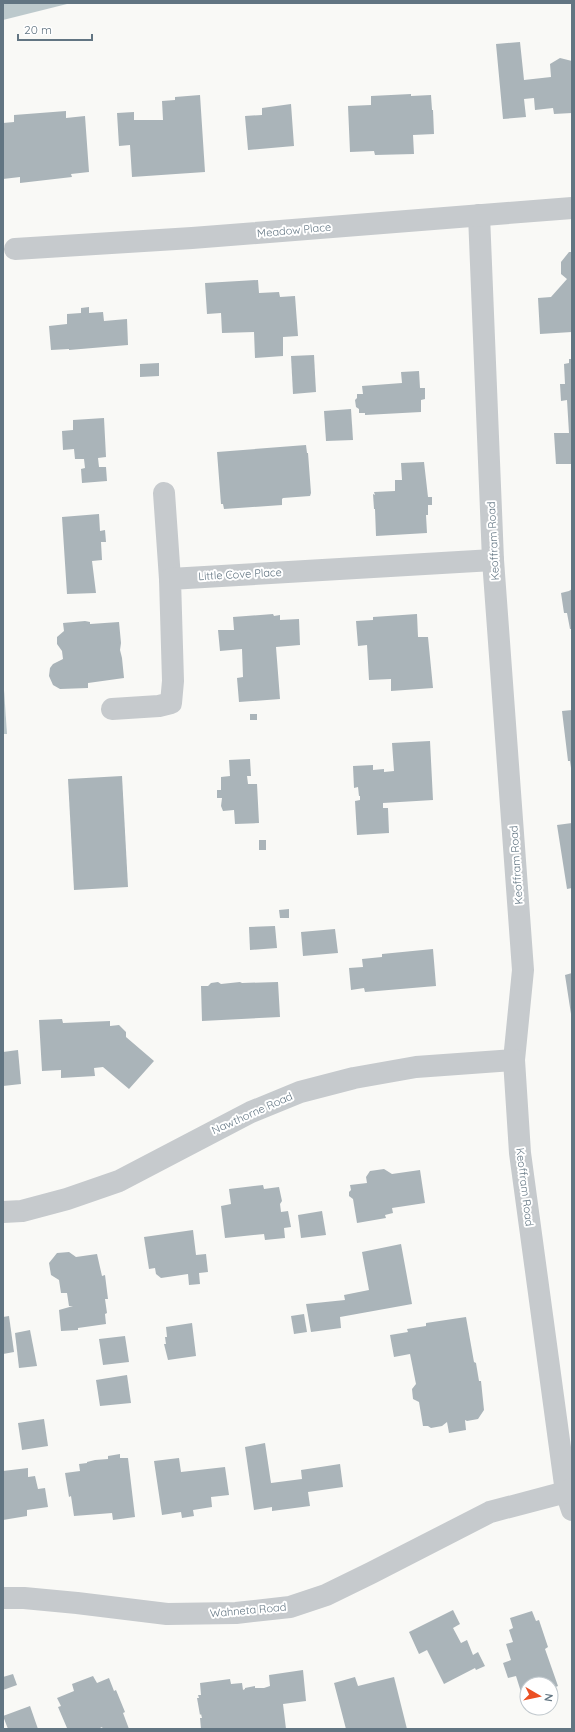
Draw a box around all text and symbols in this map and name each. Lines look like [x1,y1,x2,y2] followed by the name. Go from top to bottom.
[18,16,92,42] scale bar
[24,22,52,37] text: 20 m
[256,220,332,240] street label: Meadow Place
[484,501,502,581] street label: Keoffram Road
[198,565,282,583] street label: Little Cove Place
[506,825,526,905] street label: Keoffram Road
[209,1089,295,1137] street label: Nawthorne Road
[513,1147,537,1227] street label: Keoffram Road
[209,1600,287,1620] street label: Wahneta Road
[519,1676,559,1716] north arrow
[541,1692,556,1703] text: N

